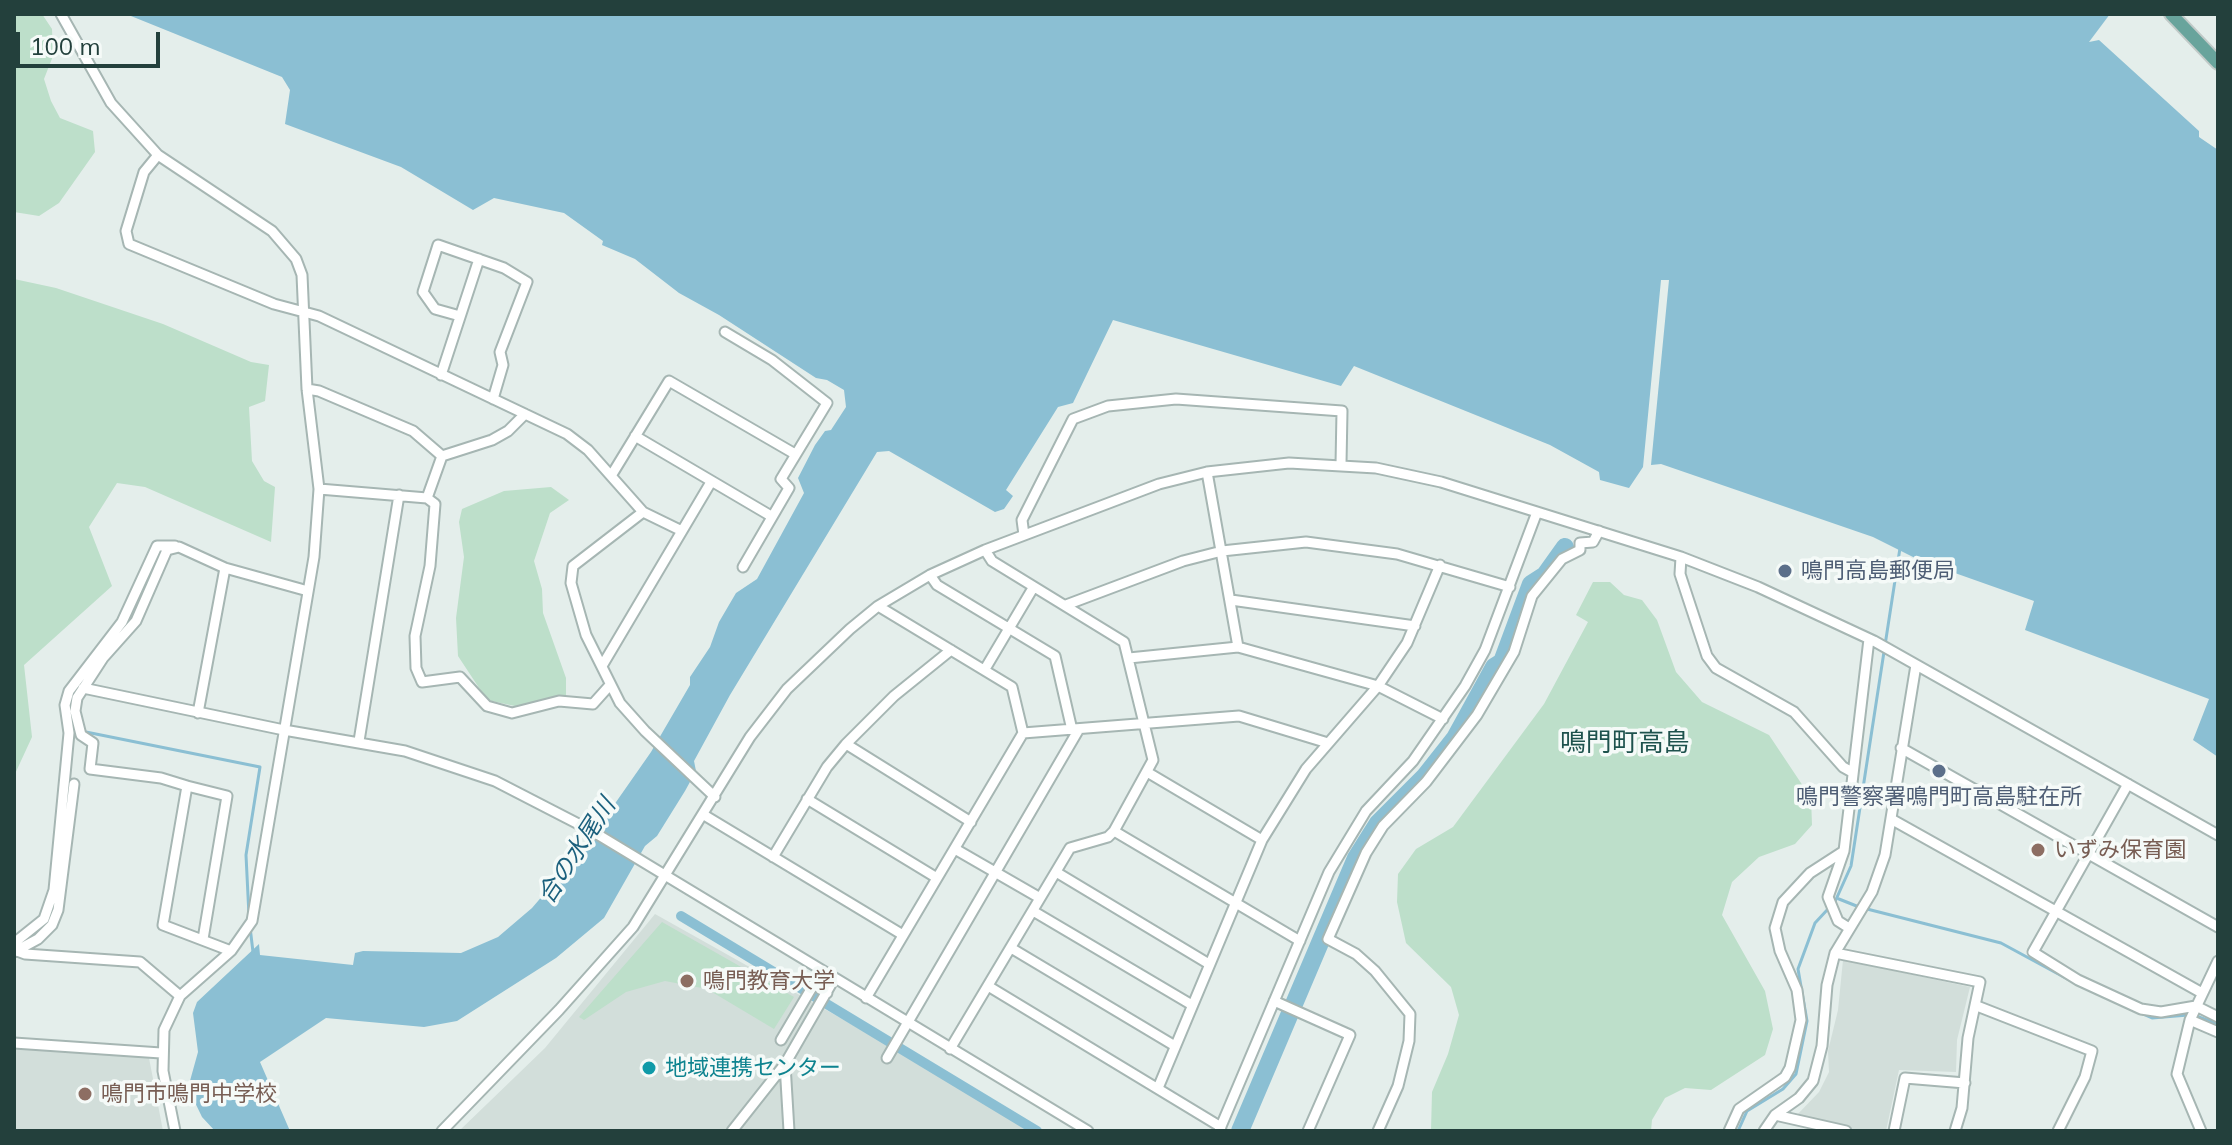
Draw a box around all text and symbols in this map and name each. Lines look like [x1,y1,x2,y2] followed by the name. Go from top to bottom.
[20,16,164,66] scale bar
[30,31,101,61] text: 100 m
[1801,558,1955,584] place label: 鳴門高島郵便局
[1776,562,1794,580] marker: 鳴門高島郵便局
[1560,727,1690,759] district label: 鳴門町高島
[1930,762,1948,780] marker: 鳴門警察署鳴門町高島駐在所
[1796,784,2082,810] place label: 鳴門警察署鳴門町高島駐在所
[532,793,622,909] water label: 合の水尾川
[2054,837,2186,863] place label: いずみ保育園
[2029,841,2047,859] marker: いずみ保育園
[703,968,835,994] place label: 鳴門教育大学
[678,972,696,990] marker: 鳴門教育大学
[665,1055,841,1081] place label: 地域連携センター
[640,1059,658,1077] marker: 地域連携センター
[101,1081,277,1107] place label: 鳴門市鳴門中学校
[76,1085,94,1103] marker: 鳴門市鳴門中学校

